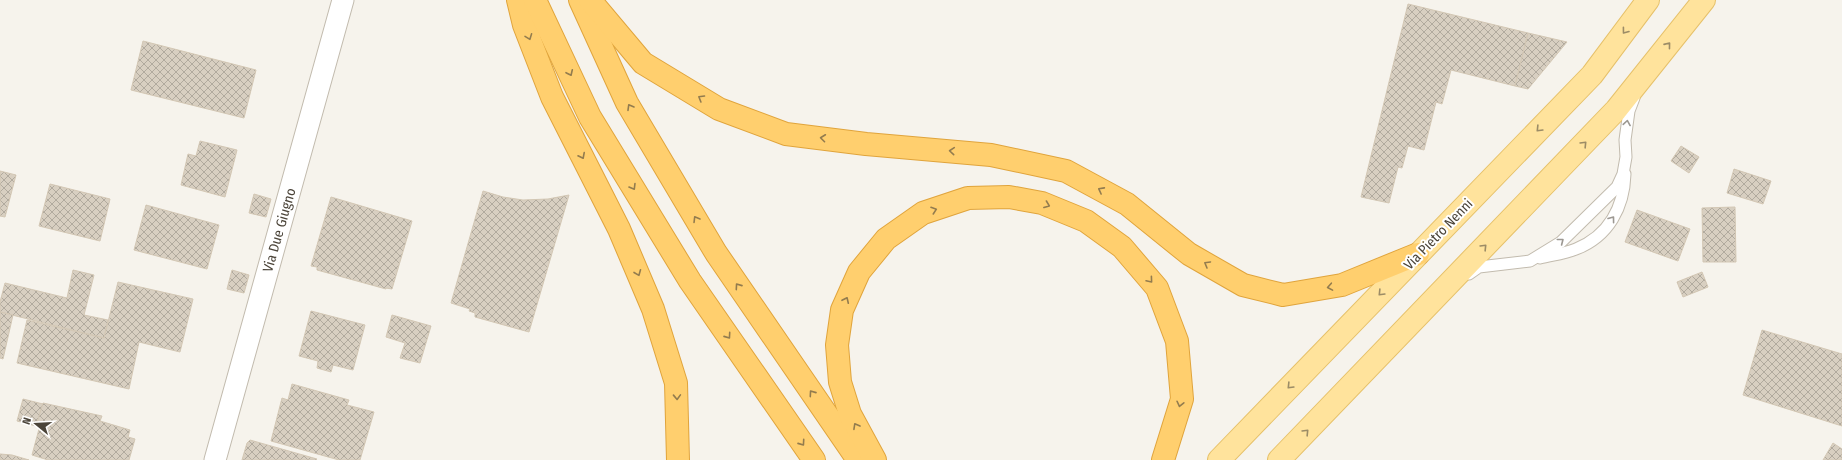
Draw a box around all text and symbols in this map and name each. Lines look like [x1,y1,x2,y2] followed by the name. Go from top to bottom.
[1623,27,1630,34] one-way arrow
[524,33,532,41] one-way arrow
[1663,42,1670,49] one-way arrow
[565,69,573,77] one-way arrow
[698,96,705,103] one-way arrow
[627,104,634,111] one-way arrow
[1623,120,1631,126] one-way arrow
[1537,124,1544,132] one-way arrow
[820,134,826,143] one-way arrow
[1579,141,1587,149] one-way arrow
[949,147,955,156] one-way arrow
[577,152,585,159] one-way arrow
[628,183,635,190] one-way arrow
[259,186,300,274] street label: Via Due Giugno
[1098,187,1105,195] one-way arrow
[1400,195,1476,273] street label: Via Pietro Nenni
[1043,201,1050,209] one-way arrow
[930,206,937,214] one-way arrow
[693,216,700,223] one-way arrow
[1607,217,1614,224] one-way arrow
[1556,239,1563,246] one-way arrow
[1479,244,1486,252] one-way arrow
[1204,262,1211,269] one-way arrow
[633,270,641,277] one-way arrow
[1146,276,1153,283] one-way arrow
[1327,282,1333,291] one-way arrow
[736,283,743,290] one-way arrow
[1378,288,1386,296] one-way arrow
[841,297,849,305] one-way arrow
[723,332,731,339] one-way arrow
[1287,381,1295,389] one-way arrow
[809,390,817,397] one-way arrow
[673,394,681,400] one-way arrow
[1176,400,1185,407] one-way arrow
[16,404,56,444] north arrow
[20,416,34,426] text: N
[854,423,861,430] one-way arrow
[1302,429,1309,437] one-way arrow
[797,439,805,446] one-way arrow

